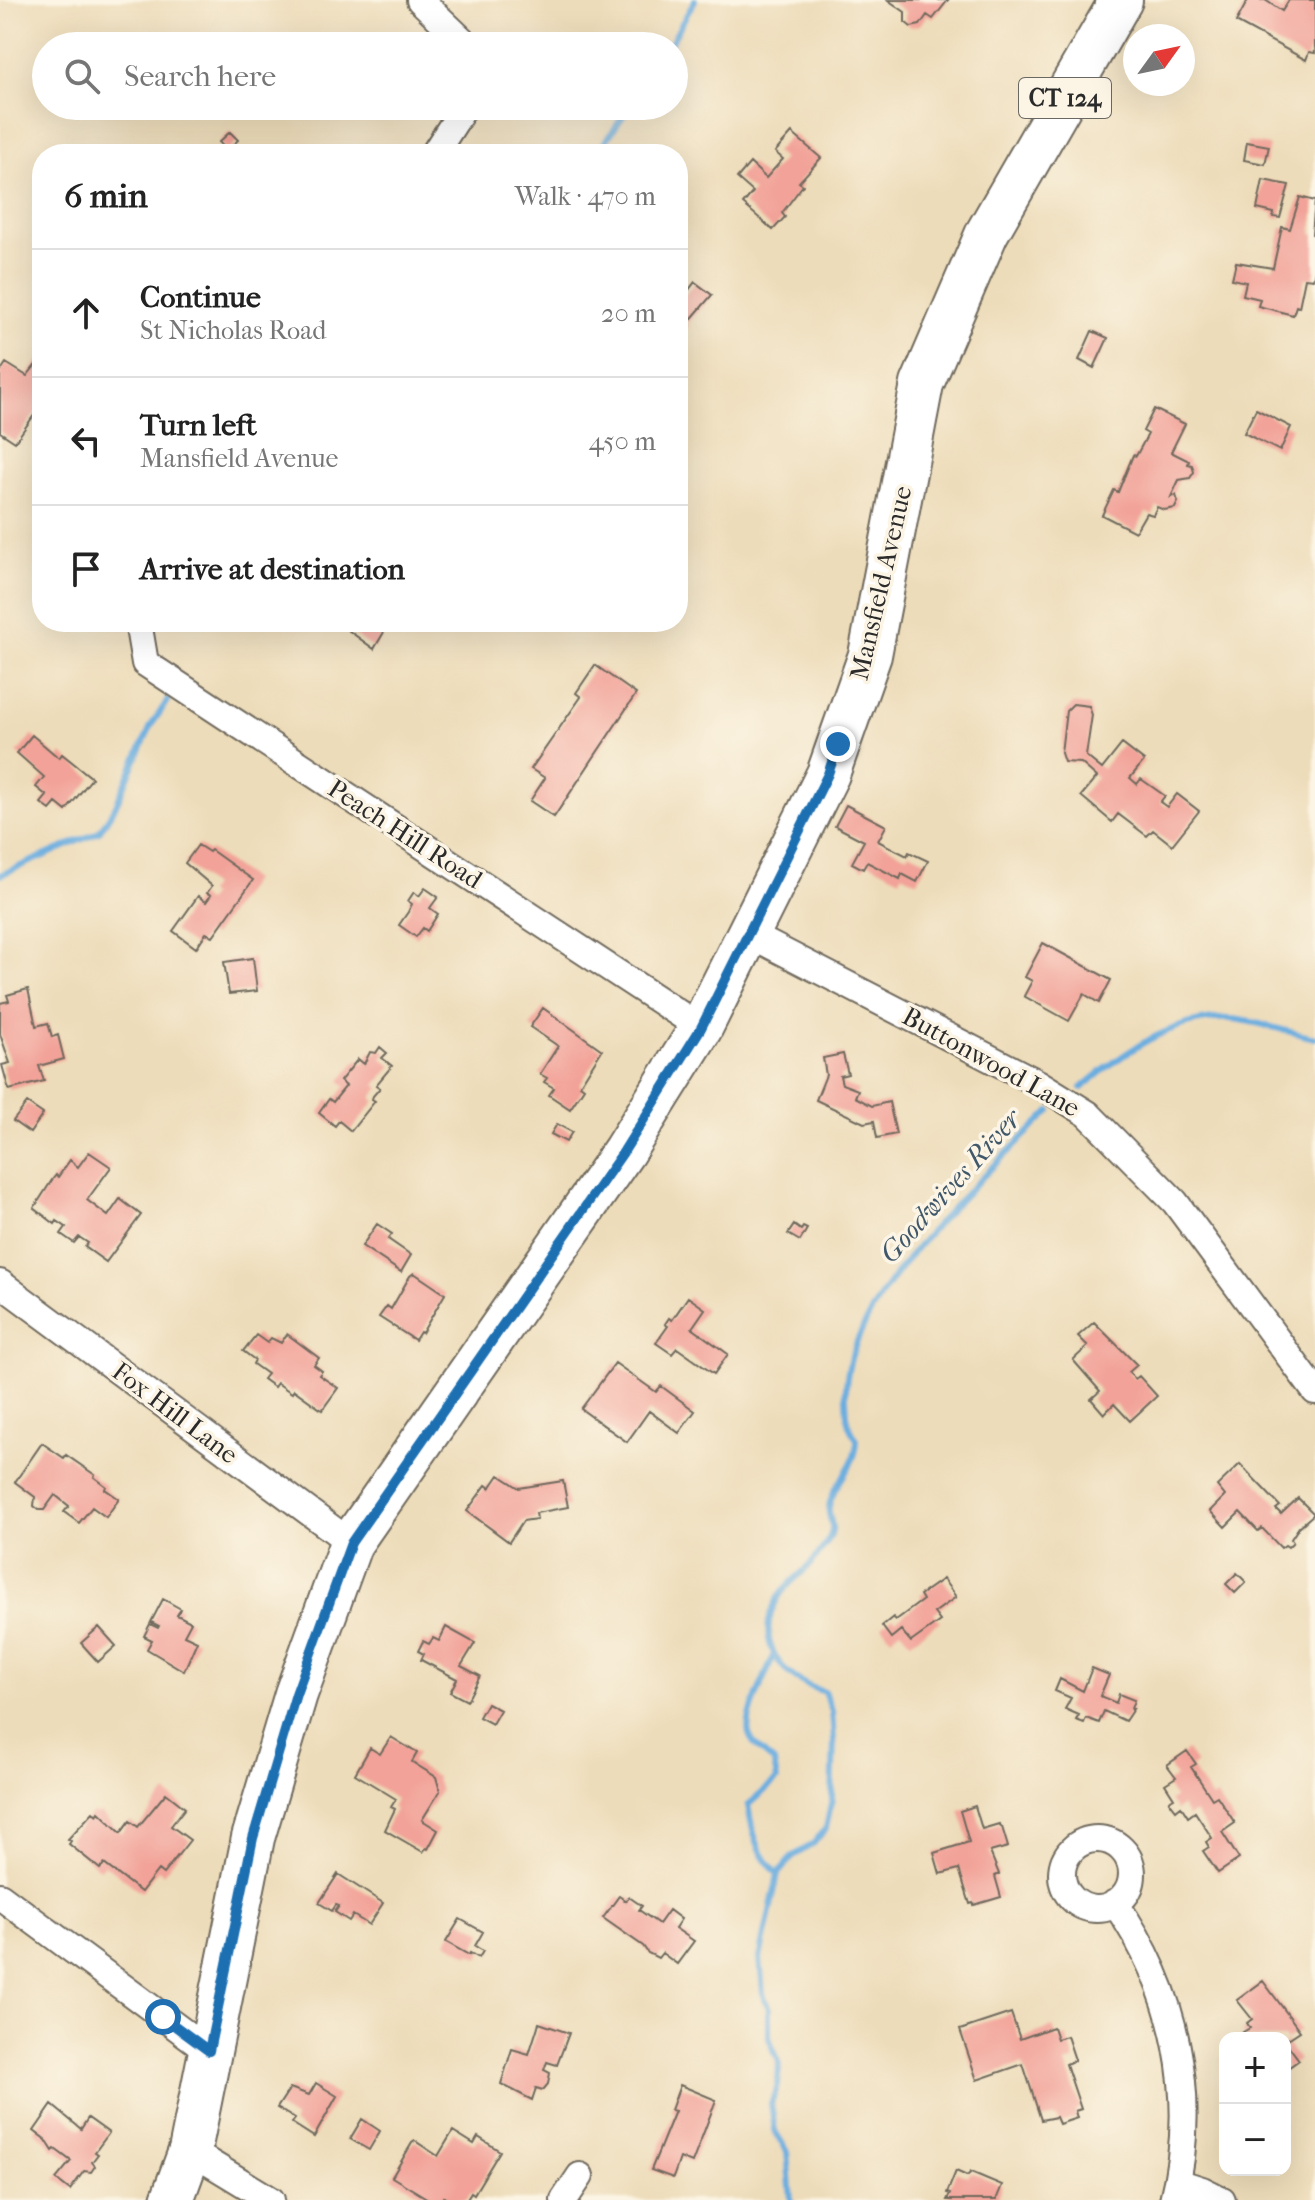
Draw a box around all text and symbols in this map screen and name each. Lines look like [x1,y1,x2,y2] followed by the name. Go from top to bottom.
[1123,24,1195,96] north arrow
[32,32,688,120] search box
[60,54,104,98] icon: search
[124,59,276,94] text: Search here
[1019,78,1111,118] road number: CT 124
[64,176,148,216] text: 6 min
[515,181,656,212] text: Walk · 470 m
[140,280,261,315] text: Continue
[64,291,108,335] icon: ahead
[601,298,656,329] text: 20 m
[140,315,326,346] text: St Nicholas Road
[140,408,257,443] text: Turn left
[64,419,108,463] icon: left
[589,426,656,457] text: 450 m
[140,443,338,474] text: Mansfield Avenue
[844,483,918,683] street label: Mansfield Avenue
[64,547,108,591] icon: arrive
[140,552,405,587] text: Arrive at destination
[820,726,856,762] route end
[322,773,489,896] street label: Peach Hill Road
[897,1000,1085,1124] street label: Buttonwood Lane
[873,1101,1029,1269] water label: Goodwives River
[106,1356,244,1470] street label: Fox Hill Lane
[145,1999,181,2035] route start
[1219,2032,1291,2176] map controls
[1219,2032,1291,2104] button: +
[1219,2104,1291,2176] button: −

